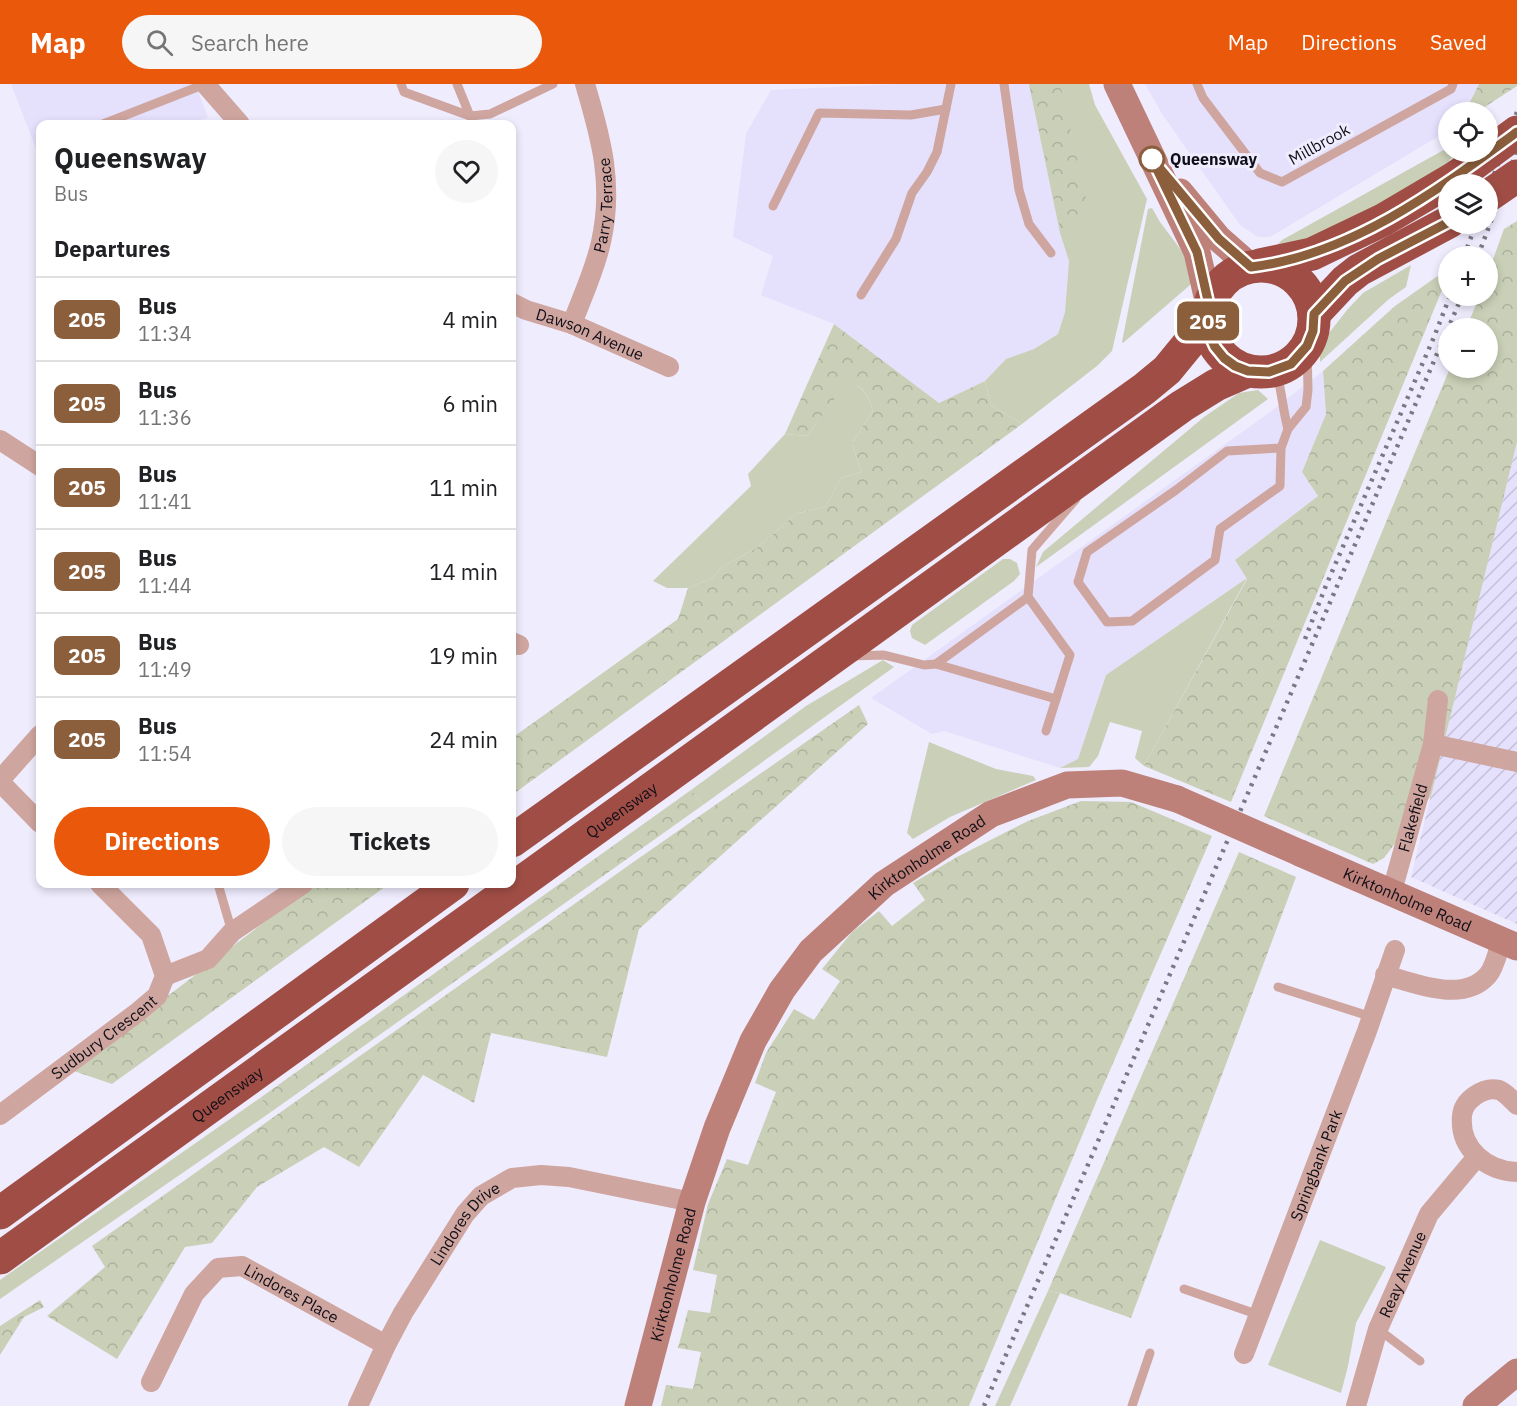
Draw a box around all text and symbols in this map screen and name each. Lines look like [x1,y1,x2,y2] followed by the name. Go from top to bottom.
[122,15,542,69] search box
[30,24,86,61] text: Map
[143,26,176,59] icon: search
[191,28,309,57] text: Search here
[1228,28,1268,56] text: Map
[1301,28,1397,56] text: Directions
[1430,28,1487,56] text: Saved
[1438,102,1498,378] map controls
[1438,102,1498,162] button: locate
[1285,119,1354,169] street label: Millbrook
[54,139,206,176] text: Queensway
[435,140,498,203] button: heart
[1139,146,1165,172] marker: Queensway
[1170,149,1258,169] place label: Queensway
[589,156,616,255] street label: Parry Terrace
[1438,174,1498,234] button: layers
[54,180,88,207] text: Bus
[54,234,170,263] text: Departures
[1438,246,1498,306] button: +
[138,291,177,320] text: Bus
[1174,302,1242,340] line badge: 205
[534,304,647,365] street label: Dawson Avenue
[68,305,106,333] text: 205
[442,305,498,334] text: 4 min
[1189,307,1227,335] text: 205
[1438,318,1498,378] button: −
[138,320,192,347] text: 11:34
[138,375,177,404] text: Bus
[68,389,106,417] text: 205
[442,389,498,418] text: 6 min
[138,404,192,431] text: 11:36
[138,459,177,488] text: Bus
[68,473,106,501] text: 205
[429,473,498,502] text: 11 min
[138,488,192,515] text: 11:41
[138,543,177,572] text: Bus
[68,557,106,585] text: 205
[429,557,498,586] text: 14 min
[138,572,192,599] text: 11:44
[138,627,177,656] text: Bus
[68,641,106,669] text: 205
[429,641,498,670] text: 19 min
[138,656,192,683] text: 11:49
[138,711,177,740] text: Bus
[68,725,106,753] text: 205
[429,725,498,754] text: 24 min
[138,740,192,767] text: 11:54
[582,778,661,843] street label: Queensway
[1393,781,1431,854] street label: Flakefield
[54,807,270,876] button: Directions
[282,807,498,876] button: Tickets
[864,810,989,904] street label: Kirktonholme Road
[1340,863,1475,936] street label: Kirktonholme Road
[47,990,161,1083] street label: Sudbury Crescent
[187,1062,267,1127] street label: Queensway
[1286,1106,1346,1224] street label: Springbank Park
[425,1177,504,1269] street label: Lindores Drive
[646,1205,700,1344] street label: Kirktonholme Road
[1374,1228,1430,1321] street label: Reay Avenue
[241,1259,343,1327] street label: Lindores Place

